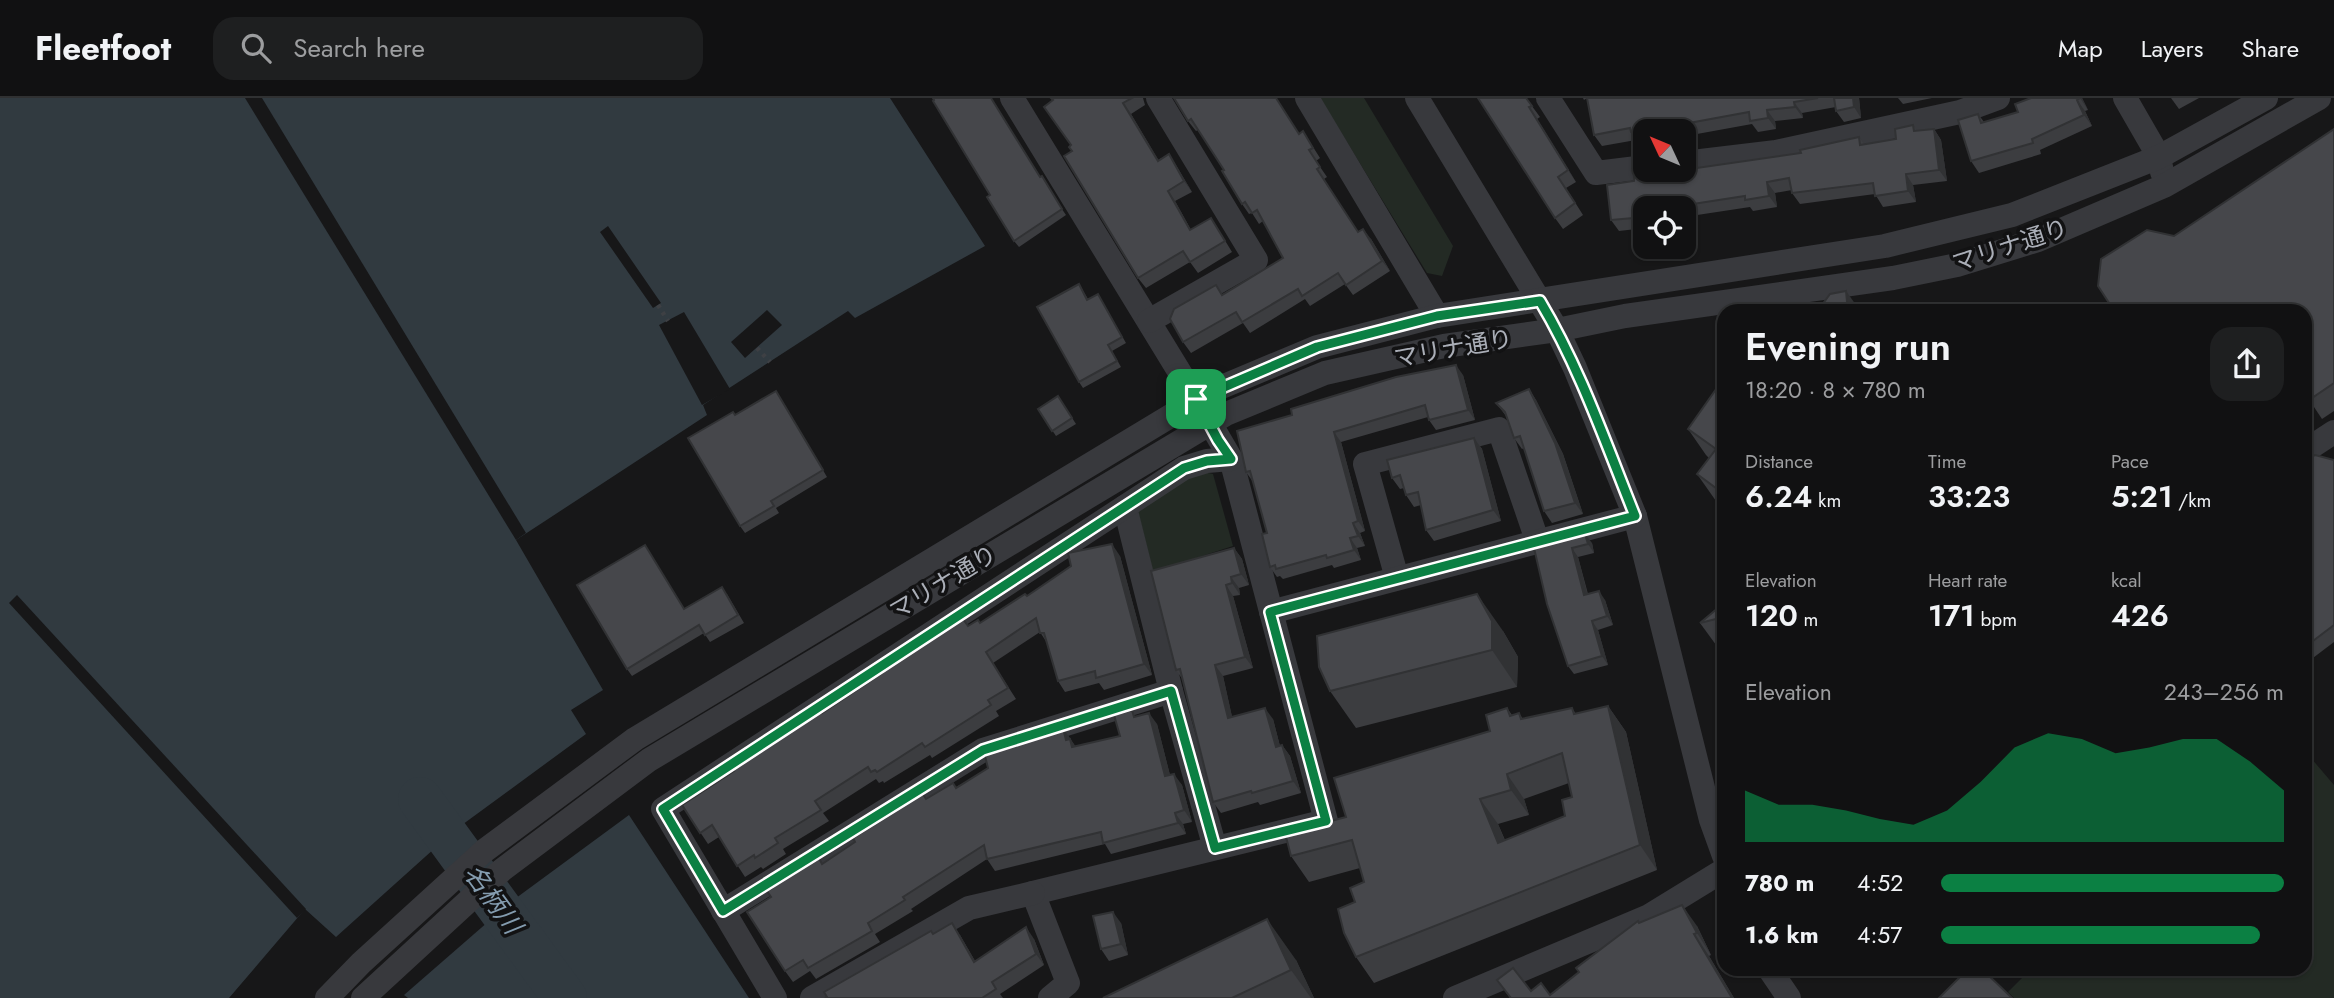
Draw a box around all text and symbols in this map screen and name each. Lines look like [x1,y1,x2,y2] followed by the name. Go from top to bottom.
[213,17,703,80] search box
[35,25,171,72] text: Fleetfoot
[237,29,275,67] icon: search
[293,29,425,67] text: Search here
[2058,31,2103,66] text: Map
[2141,31,2203,66] text: Layers
[2241,31,2299,66] text: Share
[1633,119,1696,182] north arrow
[1633,119,1696,259] map controls
[1633,196,1696,259] button: locate
[1948,210,2072,280] street label: マリナ通り
[1745,319,1951,374] text: Evening run
[1391,320,1515,376] street label: マリナ通り
[2210,327,2284,401] button: share
[1166,369,1226,429] pin
[1745,373,1926,407] text: 18:20 · 8 × 780 m
[1177,380,1215,418] icon: arrive
[1745,448,1813,475] text: Distance
[1928,448,1966,475] text: Time
[2111,448,2149,475] text: Pace
[1745,475,1812,518] text: 6.24
[1928,475,2010,518] text: 33:23
[2111,475,2173,518] text: 5:21
[1812,487,1841,514] text: km
[2173,487,2211,514] text: /km
[883,536,1003,628] street label: マリナ通り
[1745,567,1817,594] text: Elevation
[1928,567,2007,594] text: Heart rate
[2111,567,2142,594] text: kcal
[1745,594,1798,637] text: 120
[1928,594,1975,637] text: 171
[2111,594,2169,637] text: 426
[1798,606,1818,633] text: m
[1975,606,2017,633] text: bpm
[1745,675,1832,709] text: Elevation
[2164,675,2284,709] text: 243–256 m
[455,856,533,944] water label: 名柄川
[1745,866,1814,900] text: 780 m
[1857,866,1903,900] text: 4:52
[1745,918,1819,952] text: 1.6 km
[1857,918,1902,952] text: 4:57

